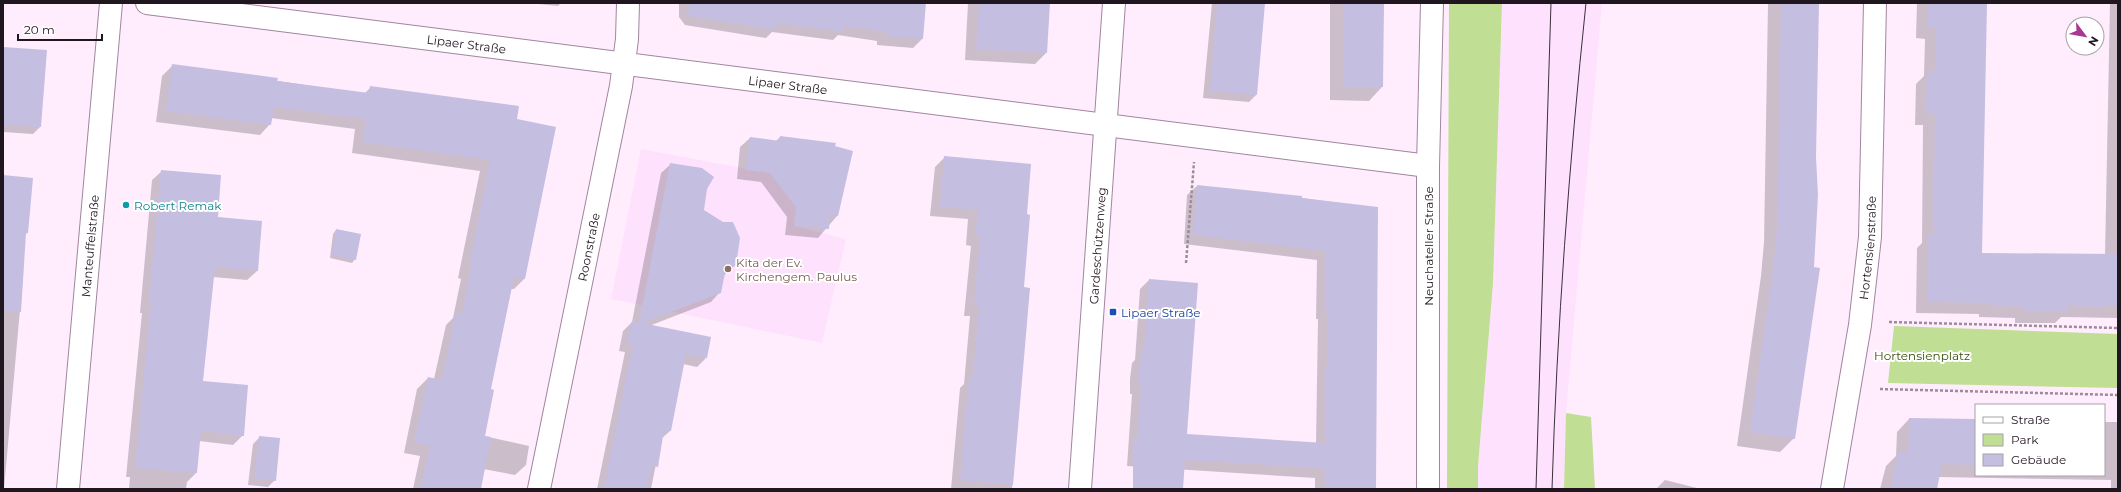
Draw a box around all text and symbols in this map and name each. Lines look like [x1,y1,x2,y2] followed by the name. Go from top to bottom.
[18,16,102,42] scale bar
[2065,16,2105,56] north arrow
[24,22,55,37] text: 20 m
[426,31,507,56] street label: Lipaer Straße
[2085,34,2102,49] text: N
[747,72,828,97] street label: Lipaer Straße
[1421,186,1436,306] street label: Neuchateller Straße
[1085,187,1109,305] street label: Gardeschützenweg
[78,194,101,298] street label: Manteuffelstraße
[1855,196,1878,301] street label: Hortensienstraße
[134,198,222,213] place label: Robert Remak
[121,200,131,210] marker: Robert Remak
[574,212,603,282] street label: Roonstraße
[736,255,857,284] place label: Kita der Ev. Kirchengem. Paulus
[723,264,733,274] marker: Kita der Ev. Kirchengem. Paulus
[1121,305,1201,320] place label: Lipaer Straße
[1108,307,1118,317] marker: Lipaer Straße
[1874,348,1970,363] park label: Hortensienplatz
[1975,404,2105,476] legend
[2011,412,2050,427] text: Straße
[2011,432,2039,447] text: Park
[2011,452,2066,467] text: Gebäude

